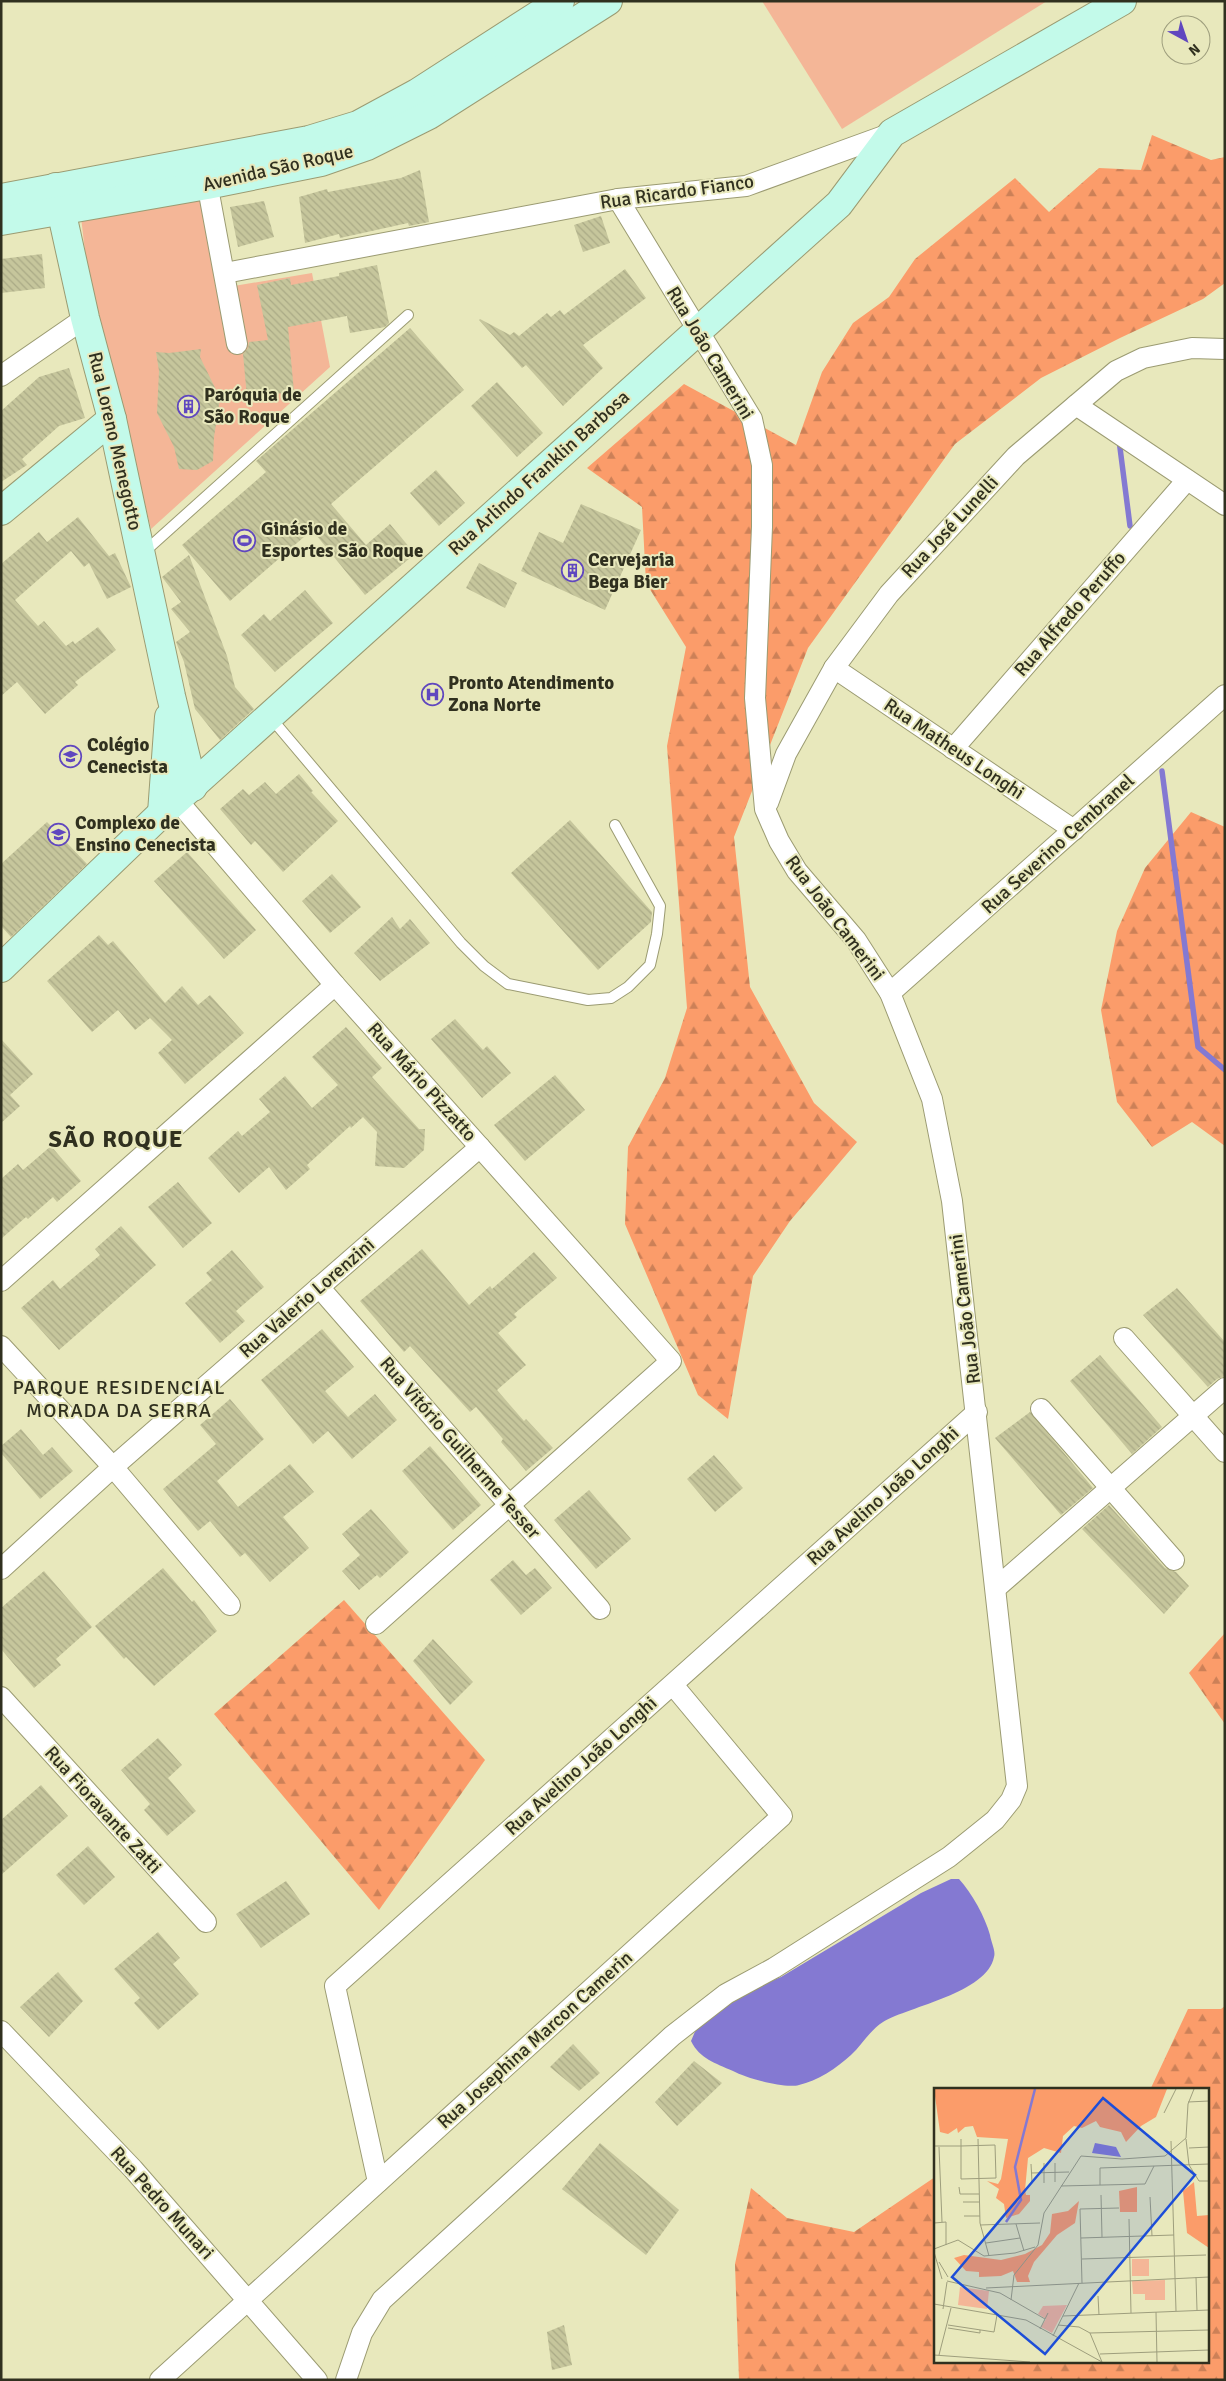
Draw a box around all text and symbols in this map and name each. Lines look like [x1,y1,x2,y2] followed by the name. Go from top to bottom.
[1161,15,1211,65] north arrow
[1185,40,1203,59] text: N
[200,139,356,197] street label: Avenida São Roque
[599,169,756,215] street label: Rua Ricardo Fianco
[661,282,759,424] street label: Rua João Camerini
[83,349,147,533] street label: Rua Loreno Menegotto
[204,383,302,429] place label: Paróquia de São Roque
[443,385,635,561] street label: Rua Arlindo Franklin Barbosa
[176,394,200,418] building icon: Paróquia de São Roque
[896,471,1004,583] street label: Rua José Lunelli
[261,517,423,563] place label: Ginásio de Esportes São Roque
[233,528,257,552] sports icon: Ginásio de Esportes São Roque
[1009,546,1131,682] street label: Rua Alfredo Peruffo
[588,548,675,594] place label: Cervejaria Bega Bier
[560,559,584,583] building icon: Cervejaria Bega Bier
[448,671,614,717] place label: Pronto Atendimento Zona Norte
[420,682,444,706] hospital icon: Pronto Atendimento Zona Norte
[879,693,1029,805] street label: Rua Matheus Longhi
[87,733,168,779] place label: Colégio Cenecista
[59,744,83,768] school or university icon: Colégio Cenecista
[976,769,1140,919] street label: Rua Severino Cembranel
[75,811,216,857] place label: Complexo de Ensino Cenecista
[47,822,71,846] school or university icon: Complexo de Ensino Cenecista
[780,851,890,985] street label: Rua João Camerini
[362,1017,482,1147] street label: Rua Mário Pizzatto
[48,1124,184,1154] district label: SÃO ROQUE
[234,1233,380,1363] street label: Rua Valerio Lorenzini
[944,1233,986,1385] street label: Rua João Camerini
[374,1352,546,1544] street label: Rua Vitório Guilherme Tesser
[13,1375,225,1423] district label: PARQUE RESIDENCIAL MORADA DA SERRA
[802,1421,964,1571] street label: Rua Avelino João Longhi
[500,1691,662,1841] street label: Rua Avelino João Longhi
[39,1741,167,1879] street label: Rua Fioravante Zatti
[432,1946,638,2134] street label: Rua Josephina Marcon Camerin
[934,2088,1208,2364] inset map
[105,2141,219,2265] street label: Rua Pedro Munari

